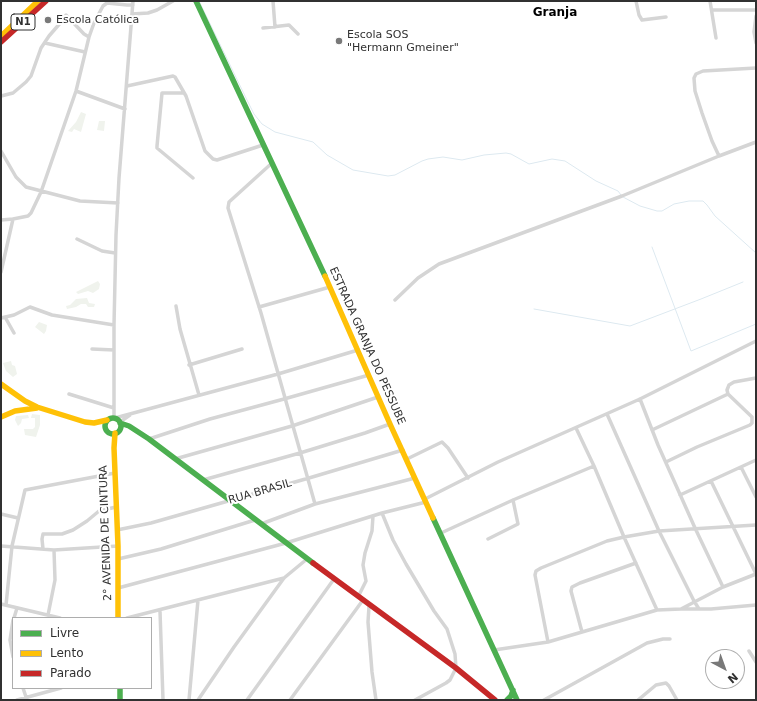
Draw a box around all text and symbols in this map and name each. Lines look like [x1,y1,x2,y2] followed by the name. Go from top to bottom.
[533,6,577,20] district label: Granja
[56,13,139,27] place label: Escola Católica
[11,14,35,30] road number: N1
[43,15,53,25] marker: Escola Católica
[347,28,459,54] place label: Escola SOS "Hermann Gmeiner"
[334,36,344,46] marker: Escola SOS "Hermann Gmeiner"
[326,265,408,427] street label: ESTRADA GRANJA DO PESSUBE
[97,465,115,601] street label: 2° AVENIDA DE CINTURA
[227,477,293,507] street label: RUA BRASIL
[12,617,152,689] legend
[50,626,79,640] text: Livre
[50,646,84,660] text: Lento
[705,649,745,689] north arrow
[50,666,91,680] text: Parado
[725,670,740,686] text: N

